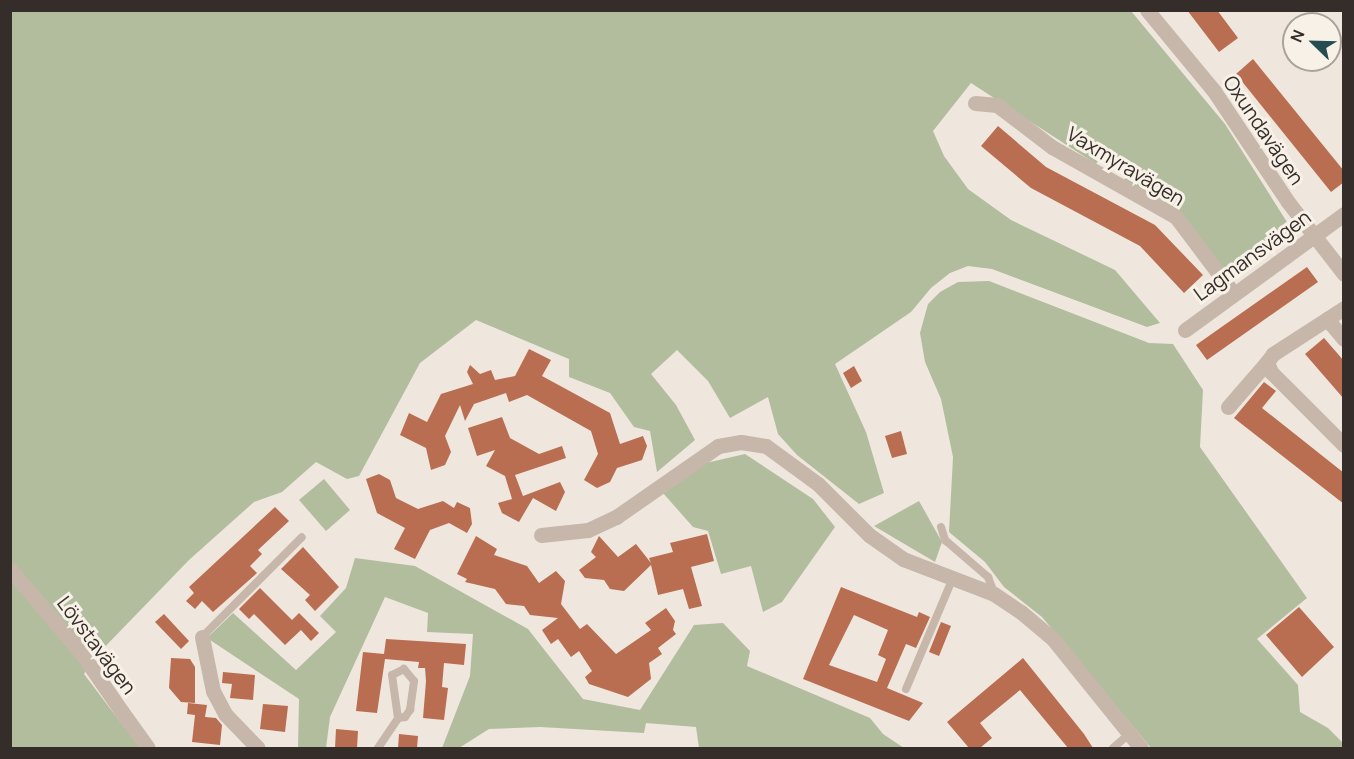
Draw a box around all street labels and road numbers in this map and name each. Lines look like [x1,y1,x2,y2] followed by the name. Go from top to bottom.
[1219,71,1309,189] street label: Oxundavägen
[1063,121,1189,211] street label: Vaxmyravägen
[1189,204,1315,306] street label: Lagmansvägen
[52,591,142,699] street label: Lövstavägen

